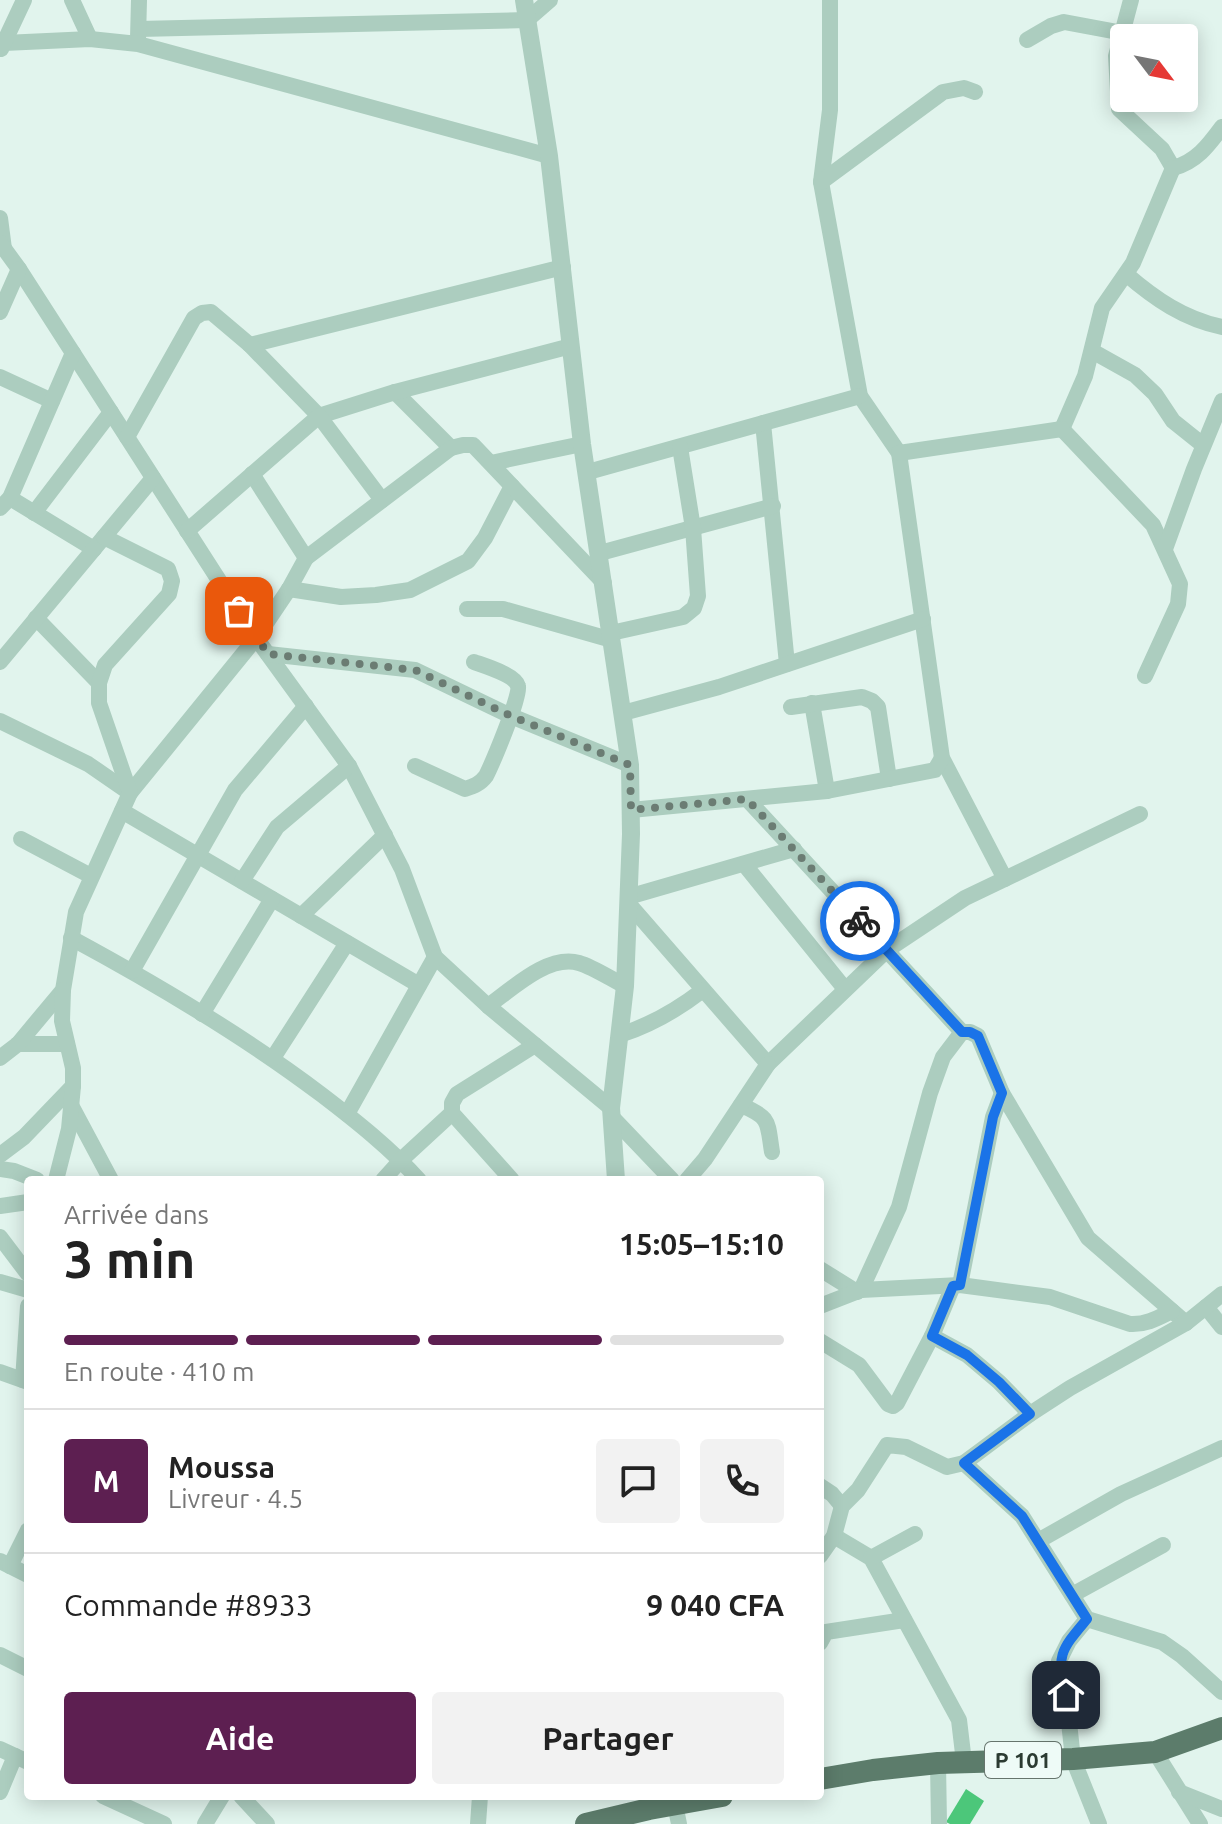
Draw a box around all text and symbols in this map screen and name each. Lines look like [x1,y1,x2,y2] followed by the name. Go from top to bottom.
[1110,24,1198,112] north arrow
[1110,24,1198,112] map controls
[205,577,273,645] pin
[217,589,261,633] icon: bag
[820,881,900,961] courier
[838,899,882,943] icon: bike
[64,1200,209,1229] text: Arrivée dans
[619,1227,784,1261] text: 15:05–15:10
[64,1230,195,1288] text: 3 min
[64,1357,254,1386] text: En route · 410 m
[596,1439,680,1523] button: chat
[700,1439,784,1523] button: phone
[168,1450,275,1484] text: Moussa
[93,1464,119,1498] text: M
[168,1484,303,1513] text: Livreur · 4.5
[64,1588,313,1622] text: Commande #8933
[646,1588,784,1622] text: 9 040 CFA
[1032,1661,1100,1729] pin
[1044,1673,1088,1717] icon: home
[64,1692,416,1784] button: Aide
[432,1692,784,1784] button: Partager
[985,1742,1061,1778] road number: P 101

